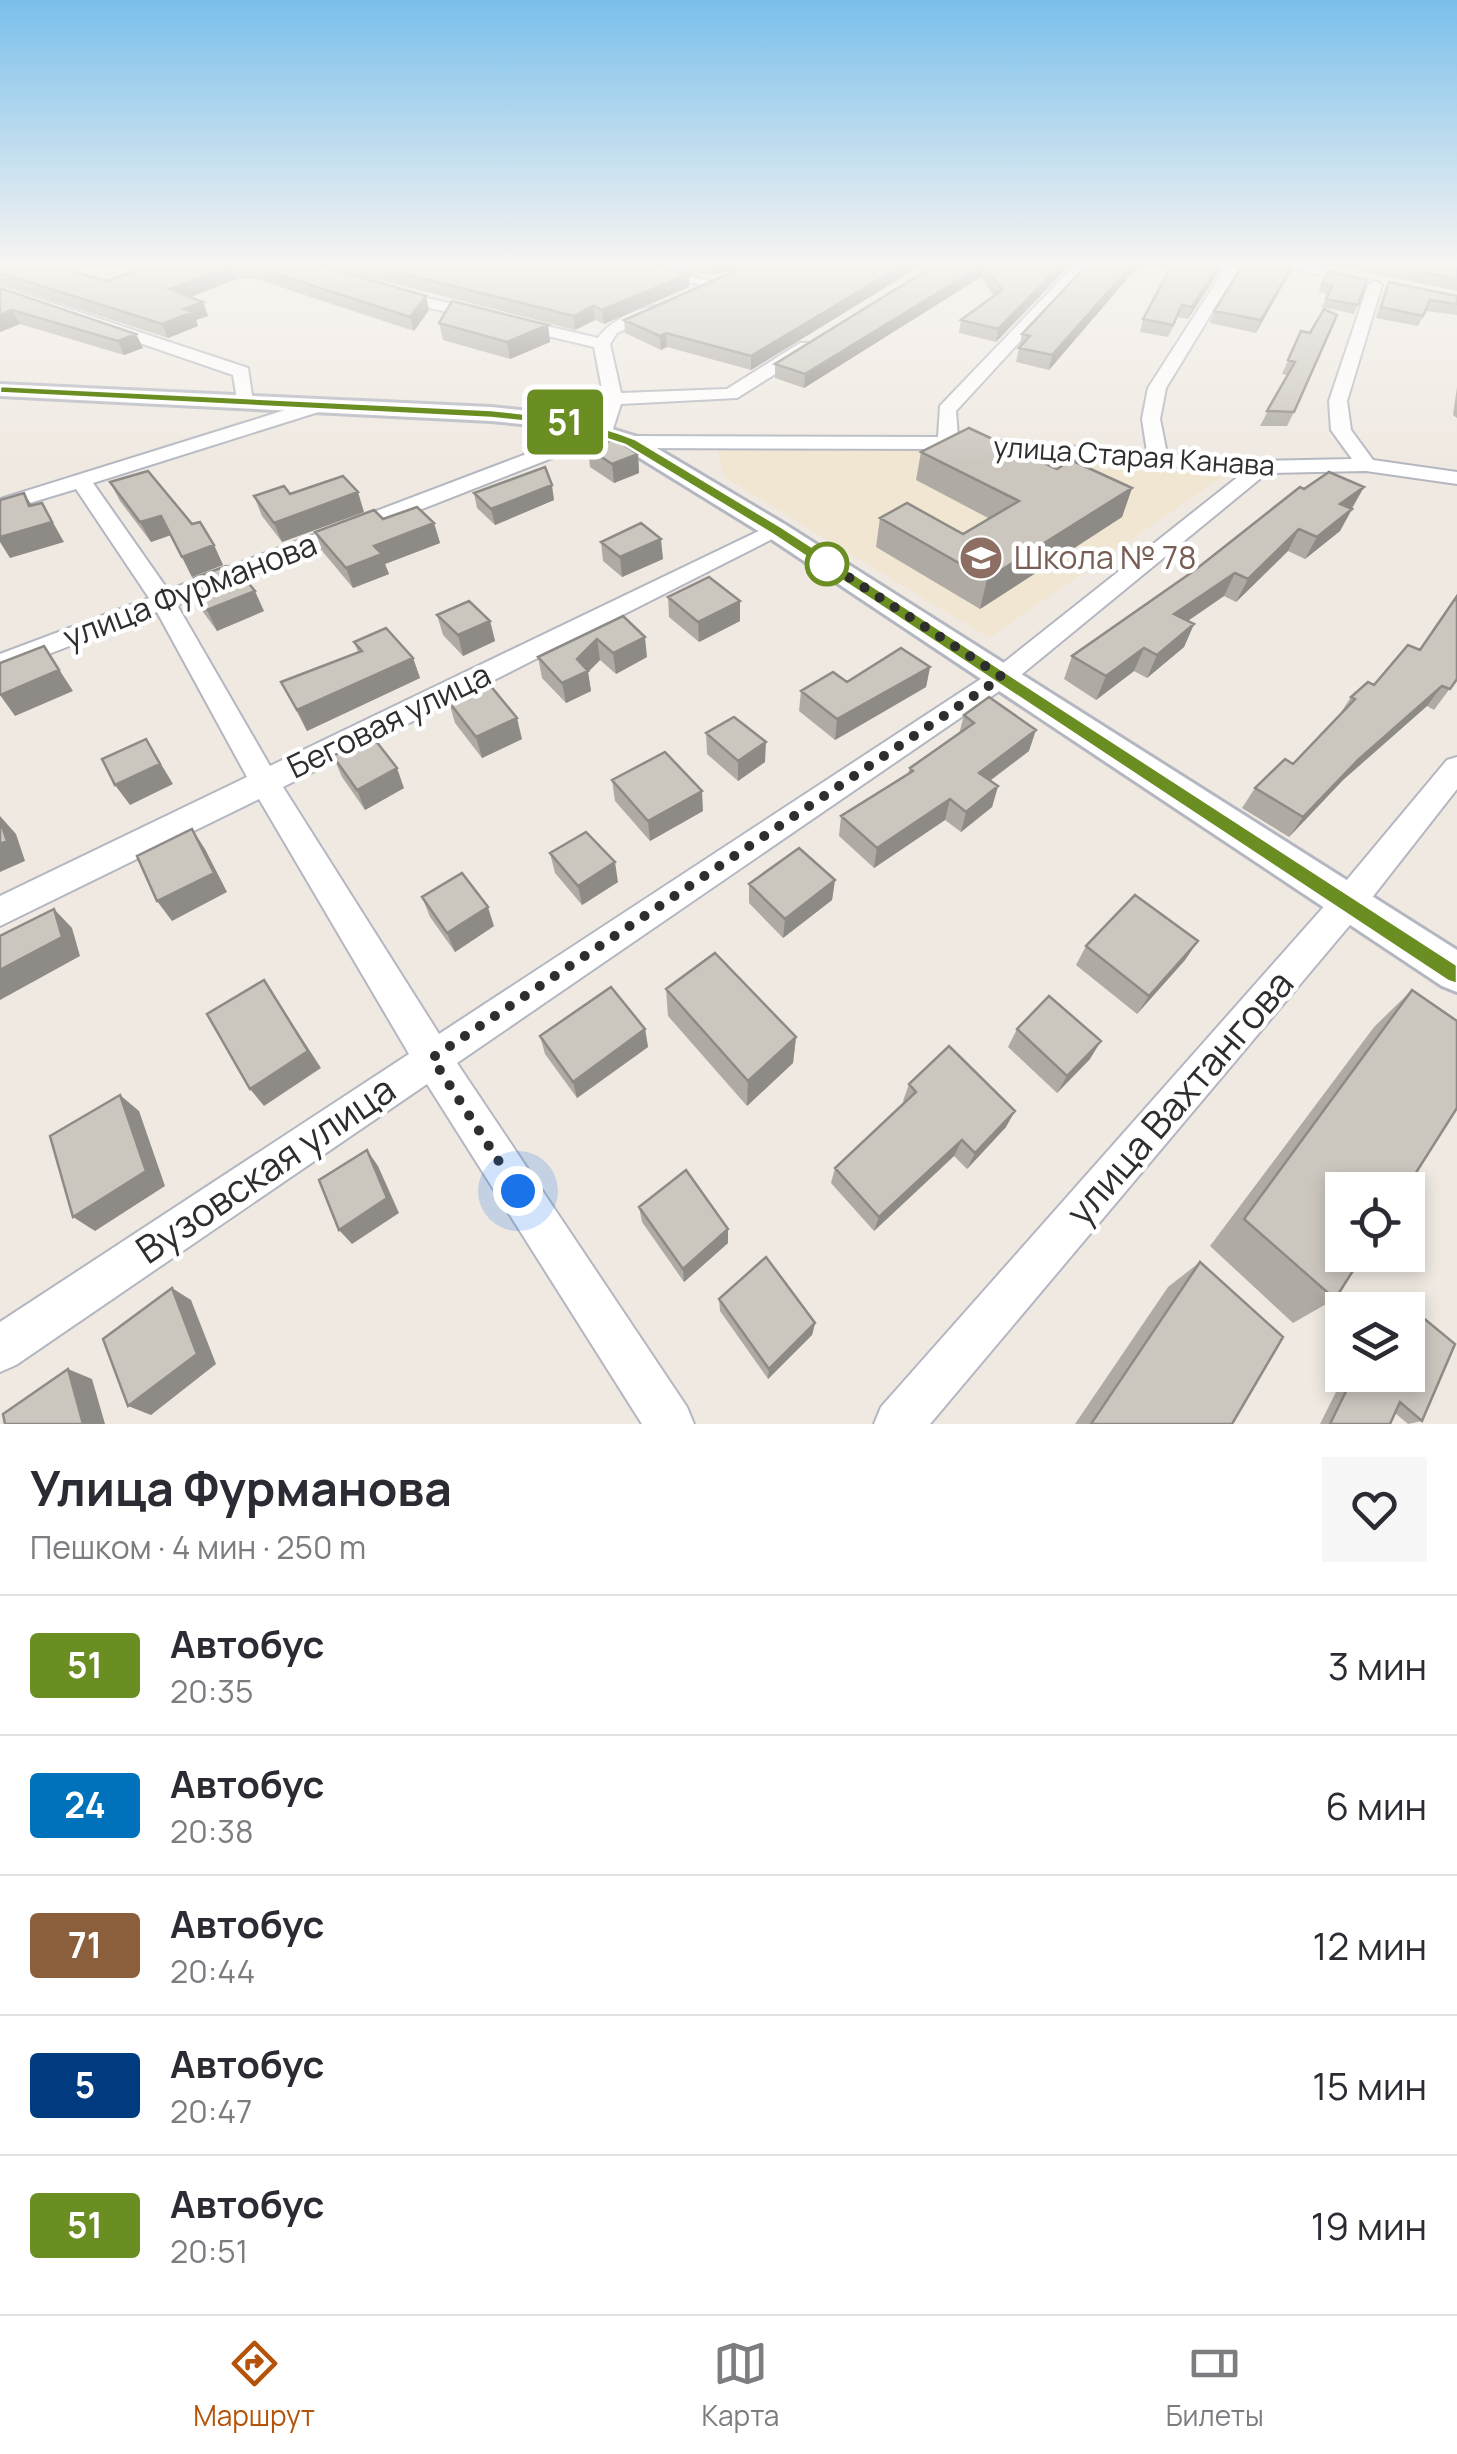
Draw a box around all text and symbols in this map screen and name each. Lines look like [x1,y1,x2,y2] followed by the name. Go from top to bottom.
[520,390,610,454] line badge: 51
[547,398,583,446] text: 51
[992,426,1276,484] street label: улица Старая Канава
[57,522,323,659] street label: улица Фурманова
[958,535,1004,581] school or university icon: Школа № 78
[1014,535,1197,579] place label: Школа № 78
[806,543,848,585] unlabelled marker
[280,652,497,788] street label: Беговая улица
[1053,958,1304,1236] street label: улица Вахтангова
[125,1062,405,1274] street label: Вузовская улица
[493,1166,543,1216] your location
[1325,1172,1425,1392] map controls
[1325,1172,1425,1272] button: locate
[1325,1292,1425,1392] button: layers
[30,1455,452,1520] text: Улица Фурманова
[1322,1457,1427,1562] button: heart
[30,1525,366,1569] text: Пешком · 4 мин · 250 m
[170,1617,324,1669] text: Автобус
[1328,1639,1427,1691] text: 3 мин
[67,1641,103,1689] text: 51
[170,1669,254,1713] text: 20:35
[170,1757,324,1809] text: Автобус
[1325,1779,1427,1831] text: 6 мин
[64,1781,106,1829] text: 24
[170,1809,254,1853] text: 20:38
[170,1897,324,1949] text: Автобус
[1313,1919,1427,1971] text: 12 мин
[68,1921,102,1969] text: 71
[170,1949,255,1993] text: 20:44
[170,2037,324,2089] text: Автобус
[1312,2059,1427,2111] text: 15 мин
[75,2061,95,2109] text: 5
[170,2089,252,2133] text: 20:47
[170,2177,324,2229] text: Автобус
[1311,2199,1427,2251] text: 19 мин
[67,2201,103,2249] text: 51
[170,2229,248,2273] text: 20:51
[193,2336,315,2434] tab: Маршрут
[701,2336,779,2434] tab: Карта
[1166,2336,1264,2434] tab: Билеты

